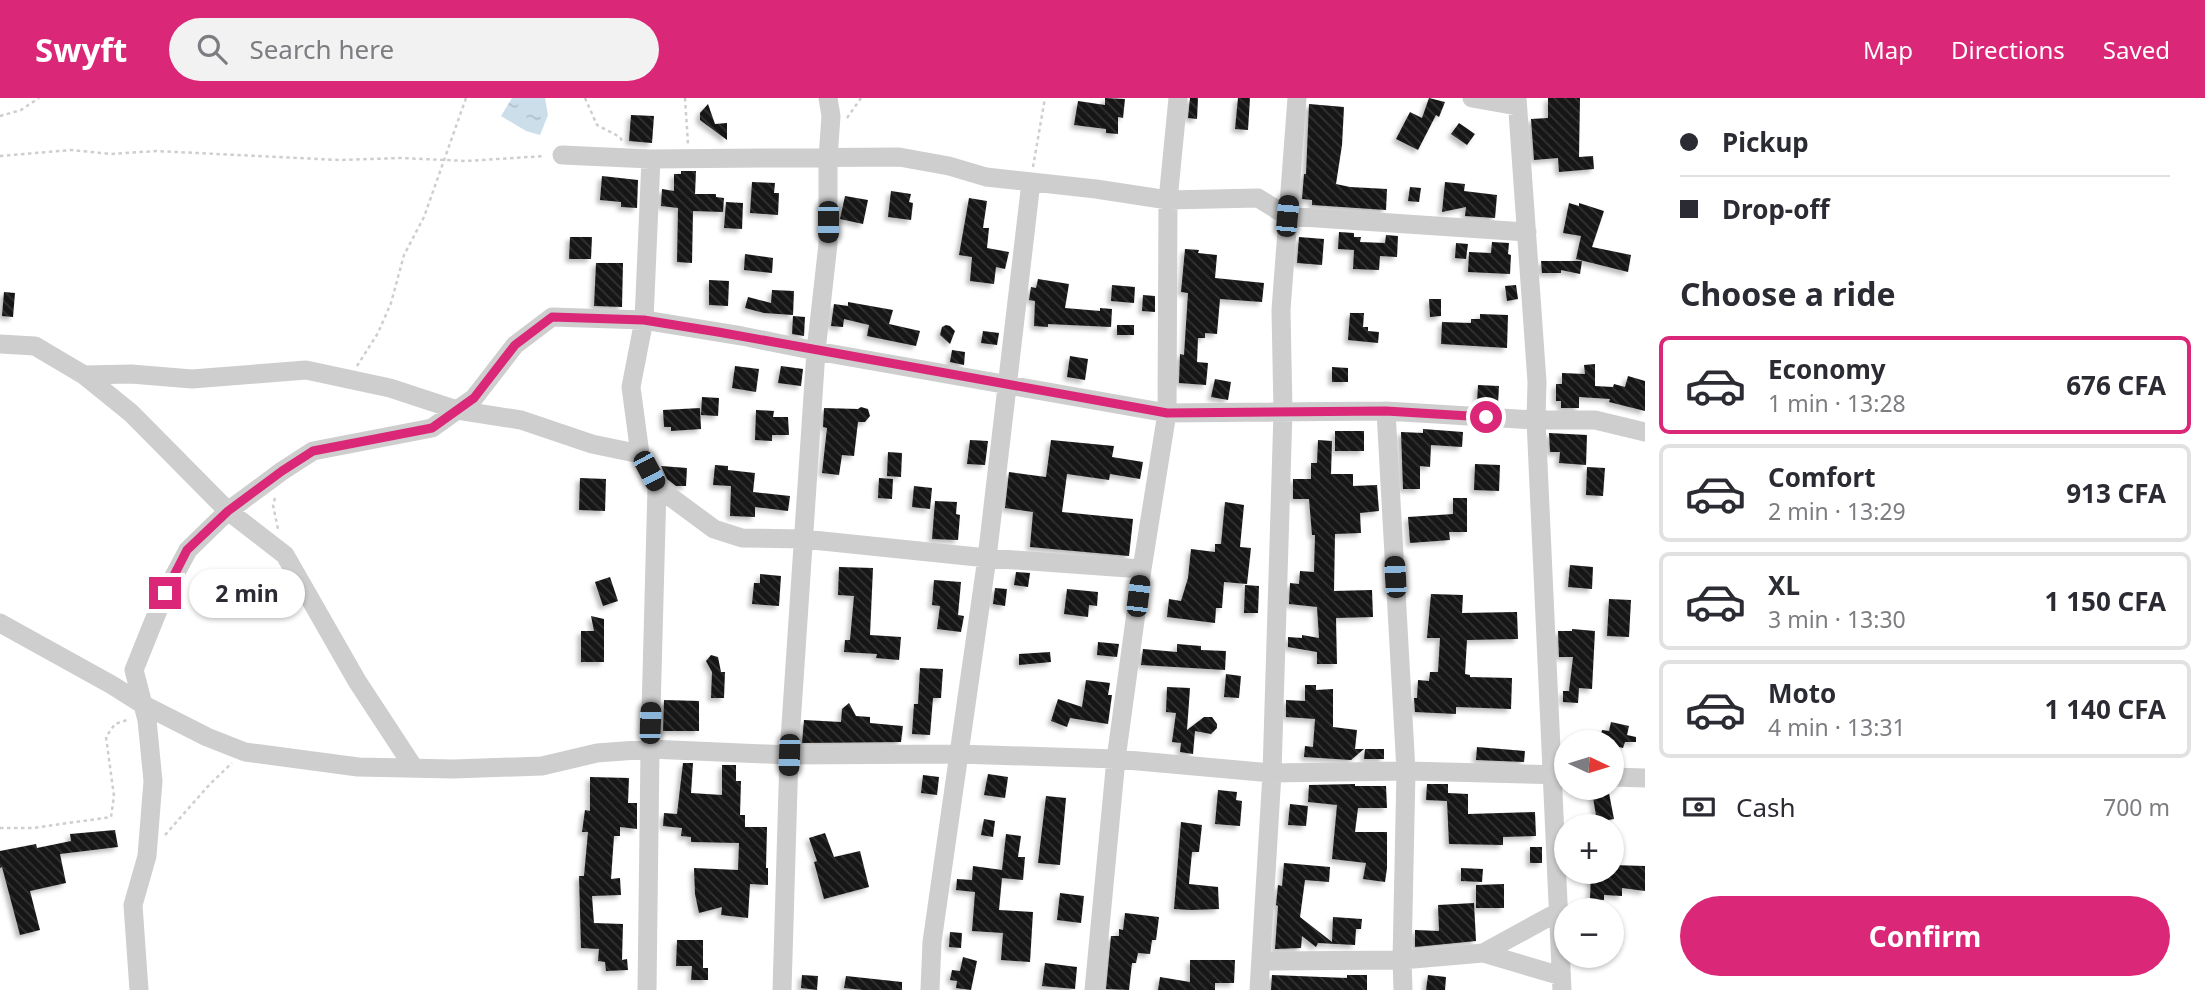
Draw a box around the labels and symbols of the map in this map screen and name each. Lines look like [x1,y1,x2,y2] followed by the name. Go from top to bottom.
[1275,194,1300,238] car
[818,201,839,243] car
[1470,401,1502,433] route start
[630,448,669,494] car
[1384,555,1407,599] car
[190,568,305,618] callout: 2 min
[1126,574,1151,618] car
[149,577,181,609] route end
[639,702,662,744] car
[1554,730,1624,800] north arrow
[778,734,801,776] car

